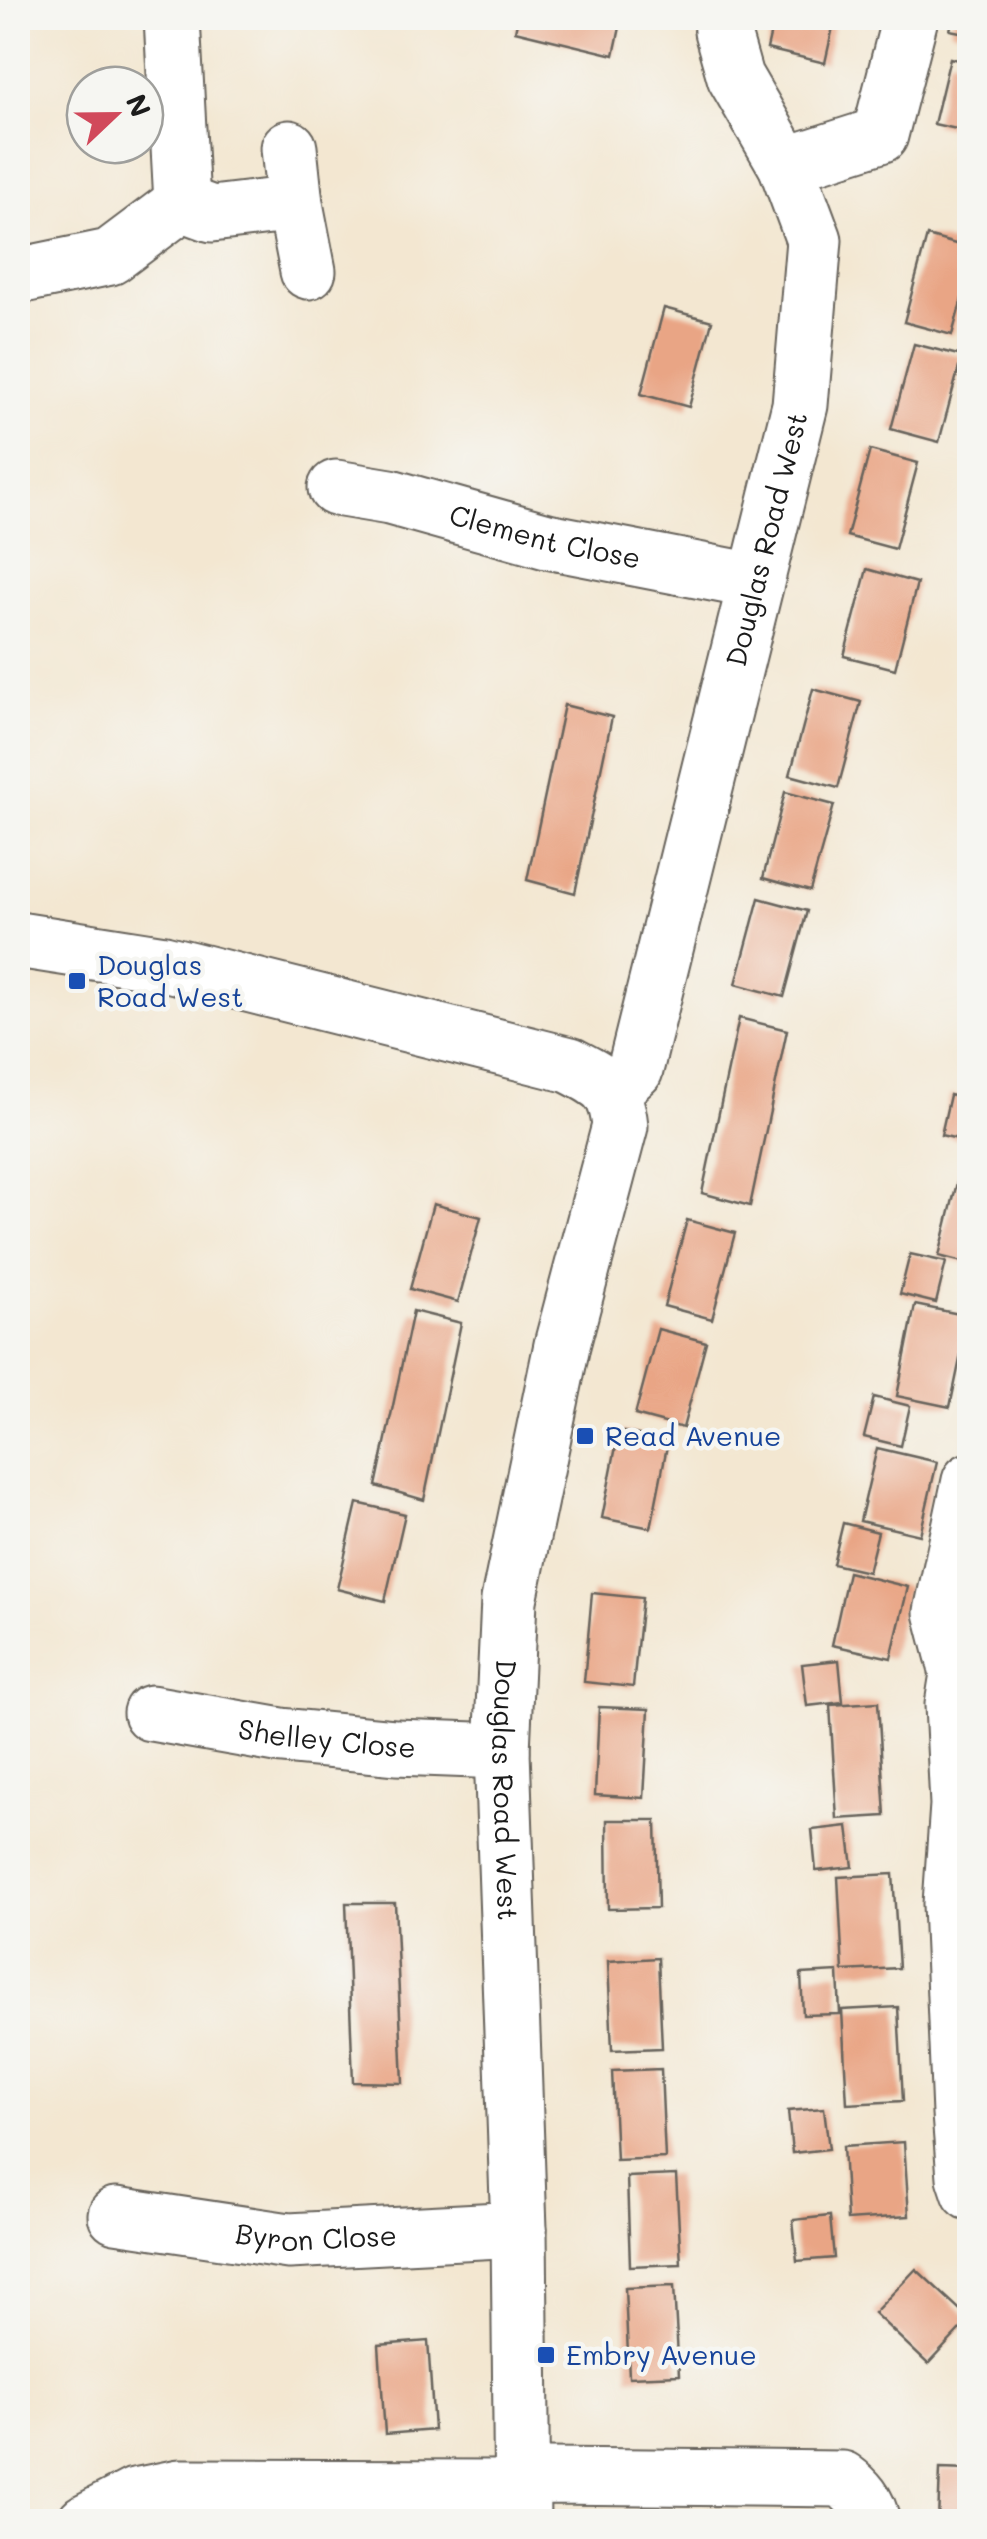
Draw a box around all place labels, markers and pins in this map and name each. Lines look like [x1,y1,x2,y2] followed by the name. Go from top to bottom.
[97,946,244,1014] place label: Douglas Road West
[66,970,88,992] marker: Douglas Road West
[605,1417,781,1453] place label: Read Avenue
[574,1425,596,1447] marker: Read Avenue
[566,2336,757,2372] place label: Embry Avenue
[535,2344,557,2366] marker: Embry Avenue

